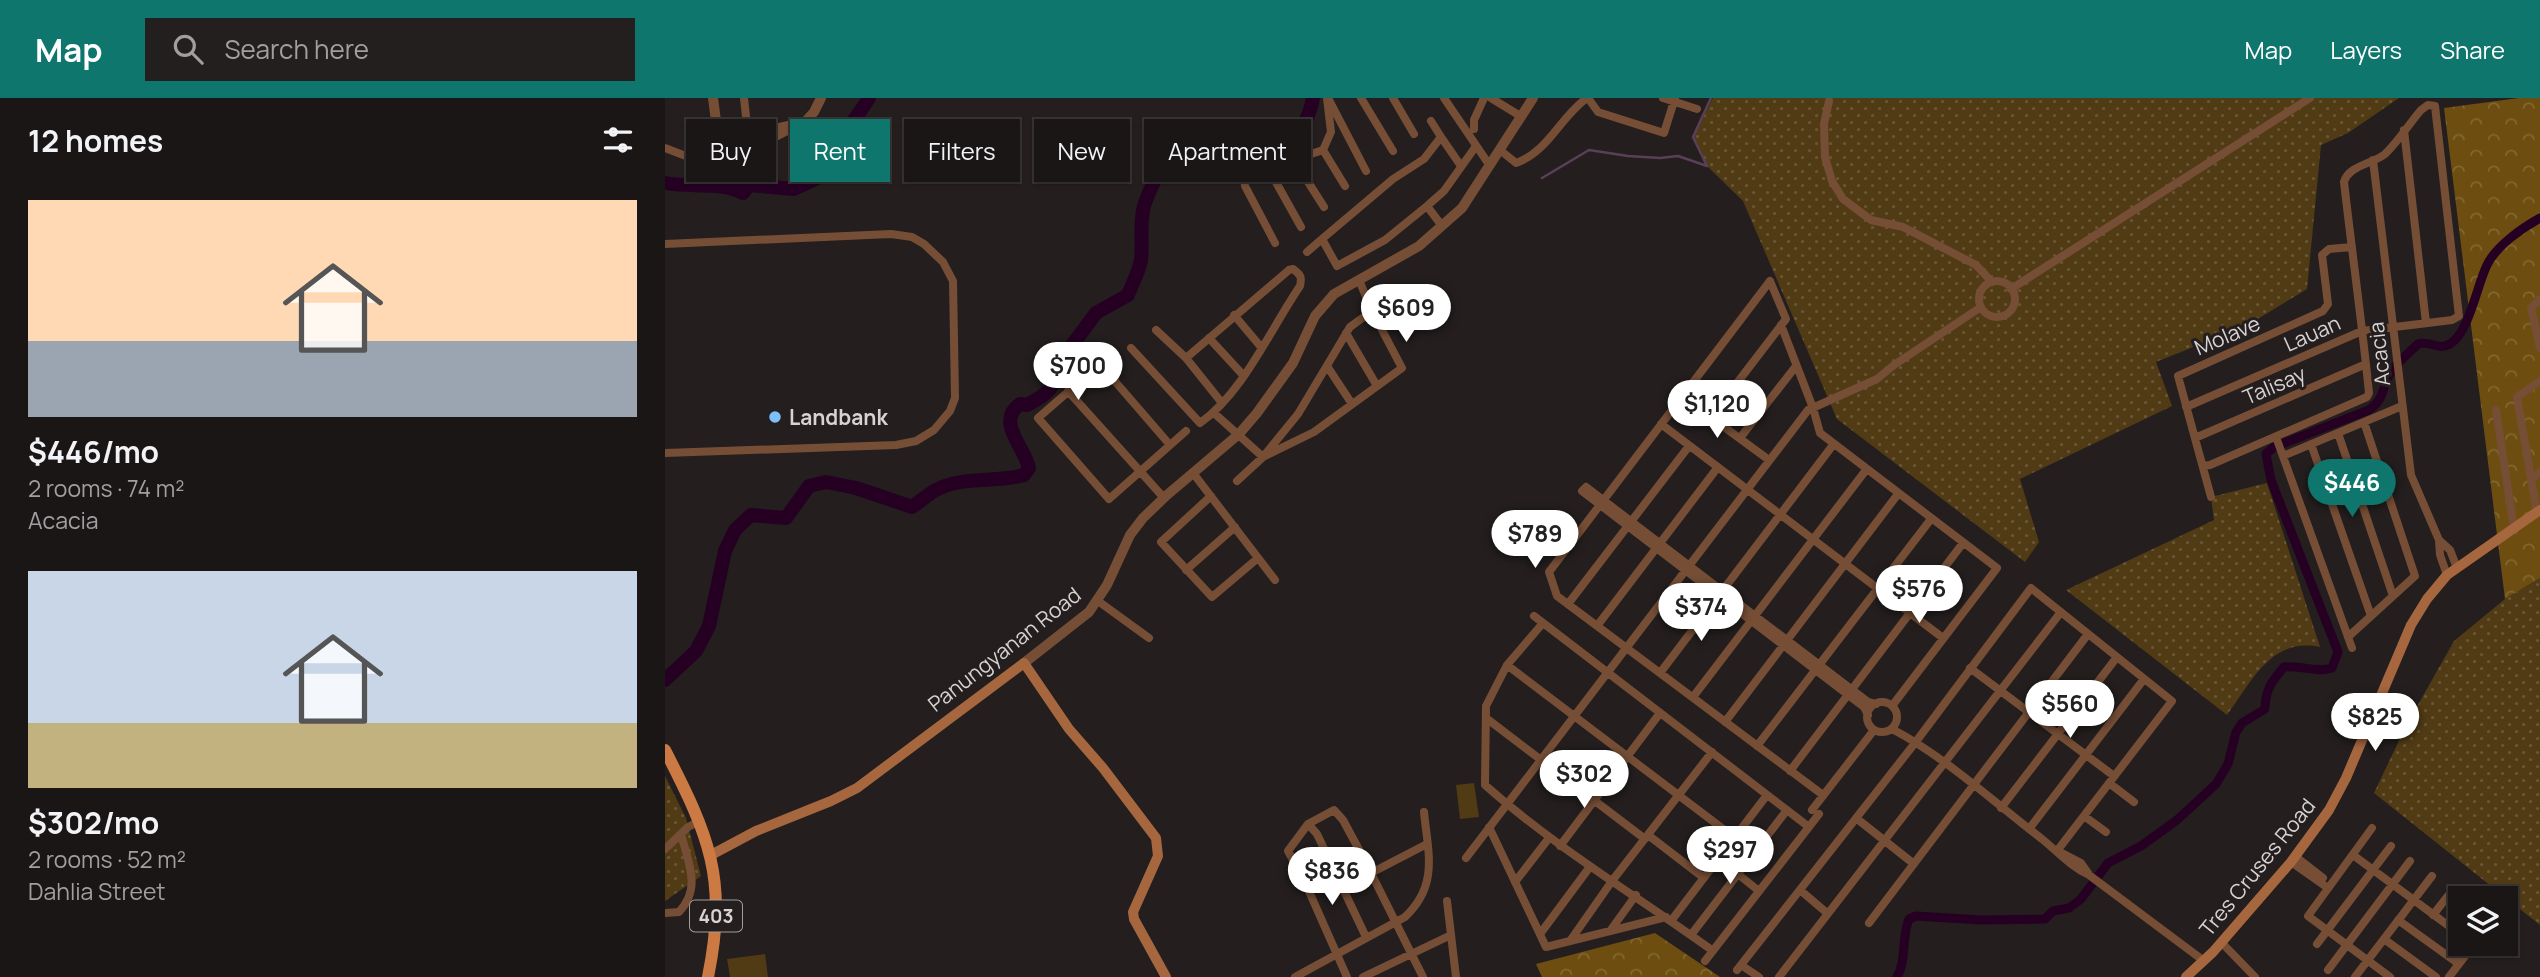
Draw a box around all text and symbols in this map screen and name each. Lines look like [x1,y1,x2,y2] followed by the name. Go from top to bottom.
[145,18,635,81] search box
[35,27,103,72] text: Map
[169,30,207,68] icon: search
[225,31,369,67] text: Search here
[2245,33,2292,66] text: Map
[2330,33,2402,66] text: Layers
[2440,33,2505,66] text: Share
[686,119,776,182] chip: Buy
[790,119,890,182] chip: Rent
[904,119,1020,182] chip: Filters
[1034,119,1130,182] chip: New
[1144,119,1311,182] chip: Apartment
[28,120,163,161] text: 12 homes
[599,121,637,159] icon: filters
[270,245,396,371] icon: home
[1365,285,1447,344] pin: $609
[1377,291,1435,323] text: $609
[2279,308,2345,358] street label: Lauan
[2190,309,2264,361] street label: Molave
[2362,321,2396,387] street label: Acacia
[1037,342,1119,402] pin: $700
[1050,349,1106,381] text: $700
[2238,359,2310,411] street label: Talisay
[1660,380,1774,440] pin: $1,120
[1684,387,1750,419] text: $1,120
[789,403,888,431] place label: Landbank
[767,409,783,425] marker: Landbank
[28,431,159,472] text: $446/mo
[2311,460,2393,519] pin: $446
[2324,466,2380,498] text: $446
[28,472,184,504] text: 2 rooms · 74 m²
[28,504,99,536] text: Acacia
[1494,510,1576,570] pin: $789
[1507,517,1563,549] text: $789
[1878,566,1960,625] pin: $576
[1892,572,1946,604] text: $576
[922,581,1086,717] street label: Panungyanan Road
[1660,584,1742,643] pin: $374
[1674,590,1728,622] text: $374
[270,616,396,742] icon: home
[2029,680,2111,740] pin: $560
[2041,687,2099,719] text: $560
[2334,694,2416,753] pin: $825
[2347,700,2403,732] text: $825
[1543,750,1625,810] pin: $302
[1556,757,1612,789] text: $302
[2193,792,2321,942] street label: Tres Cruses Road
[28,802,159,843] text: $302/mo
[1689,826,1771,886] pin: $297
[1703,833,1757,865] text: $297
[28,843,186,875] text: 2 rooms · 52 m²
[1291,848,1373,907] pin: $836
[1304,854,1360,886] text: $836
[28,875,166,907] text: Dahlia Street
[2448,886,2518,956] map controls
[2448,886,2518,956] button: layers
[690,901,742,932] road number: 403

